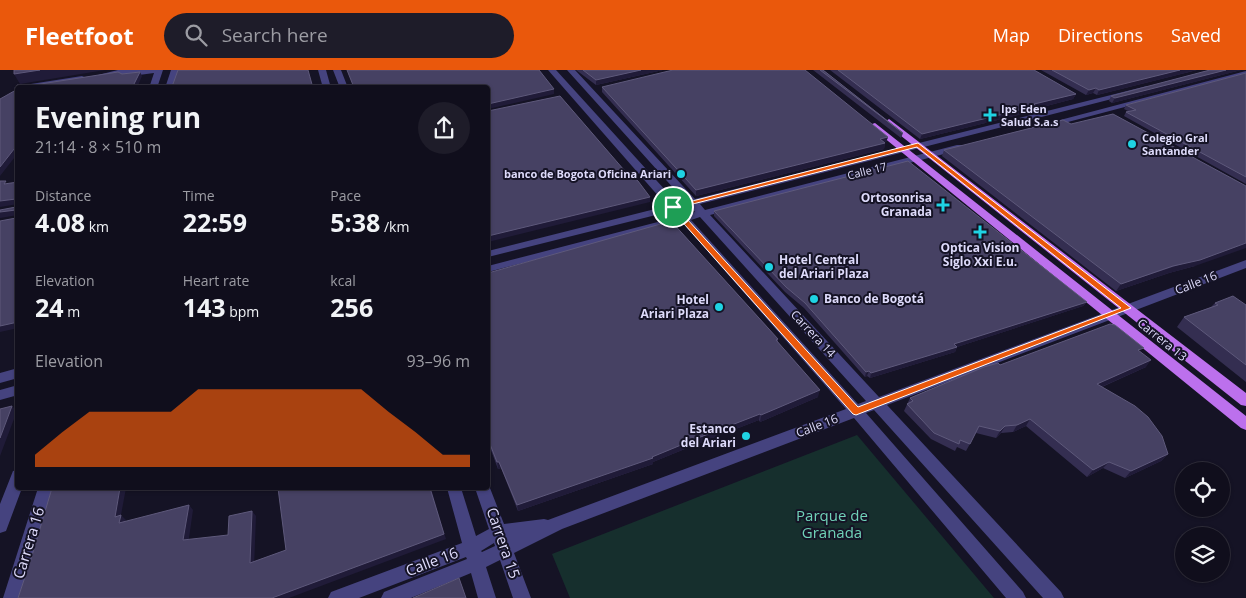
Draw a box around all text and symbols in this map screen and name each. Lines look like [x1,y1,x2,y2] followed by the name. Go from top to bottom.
[164,13,514,58] search box
[25,19,134,52] text: Fleetfoot
[182,21,210,49] icon: search
[222,22,328,48] text: Search here
[993,23,1030,47] text: Map
[1058,23,1143,47] text: Directions
[1171,23,1221,47] text: Saved
[35,98,201,136] text: Evening run
[1001,101,1059,129] place label: Ips Eden Salud S.a.s
[418,102,470,154] button: share
[983,108,997,122] marker: Ips Eden Salud S.a.s
[1142,130,1208,158] place label: Colegio Gral Santander
[35,136,161,158] text: 21:14 · 8 × 510 m
[1126,138,1138,150] marker: Colegio Gral Santander
[846,158,888,183] street label: Calle 17
[504,166,671,181] place label: banco de Bogota Oficina Ariari
[675,168,687,180] marker: banco de Bogota Oficina Ariari
[35,186,91,205] text: Distance
[183,186,215,205] text: Time
[330,186,361,205] text: Pace
[652,186,694,228] pin
[861,189,932,220] place label: Ortosonrisa Granada
[659,193,687,221] icon: arrive
[936,198,950,212] marker: Ortosonrisa Granada
[35,205,85,239] text: 4.08
[183,205,247,239] text: 22:59
[330,205,380,239] text: 5:38
[85,217,109,236] text: km
[380,217,409,236] text: /km
[973,225,987,239] marker: Optica Vision Siglo Xxi E.u.
[941,239,1019,270] place label: Optica Vision Siglo Xxi E.u.
[779,251,869,282] place label: Hotel Central del Ariari Plaza
[763,261,775,273] marker: Hotel Central del Ariari Plaza
[1172,267,1219,298] street label: Calle 16
[35,271,94,290] text: Elevation
[183,271,249,290] text: Heart rate
[330,271,356,290] text: kcal
[35,290,64,324] text: 24
[183,290,226,324] text: 143
[330,290,373,324] text: 256
[824,290,924,307] place label: Banco de Bogotá
[641,291,709,322] place label: Hotel Ariari Plaza
[808,293,820,305] marker: Banco de Bogotá
[713,301,725,313] marker: Hotel Ariari Plaza
[64,302,80,321] text: m
[226,302,259,321] text: bpm
[787,306,840,361] street label: Carrera 14
[1134,314,1191,365] street label: Carrera 13
[35,350,103,372] text: Elevation
[406,350,470,372] text: 93–96 m
[793,410,840,441] street label: Calle 16
[681,420,736,451] place label: Estanco del Ariari
[740,430,752,442] marker: Estanco del Ariari
[1175,462,1230,582] map controls
[1175,462,1230,517] button: locate
[8,504,48,581] street label: Carrera 16
[482,504,525,581] street label: Carrera 15
[796,505,868,542] park label: Parque de Granada
[1175,527,1230,582] button: layers
[402,542,461,580] street label: Calle 16

